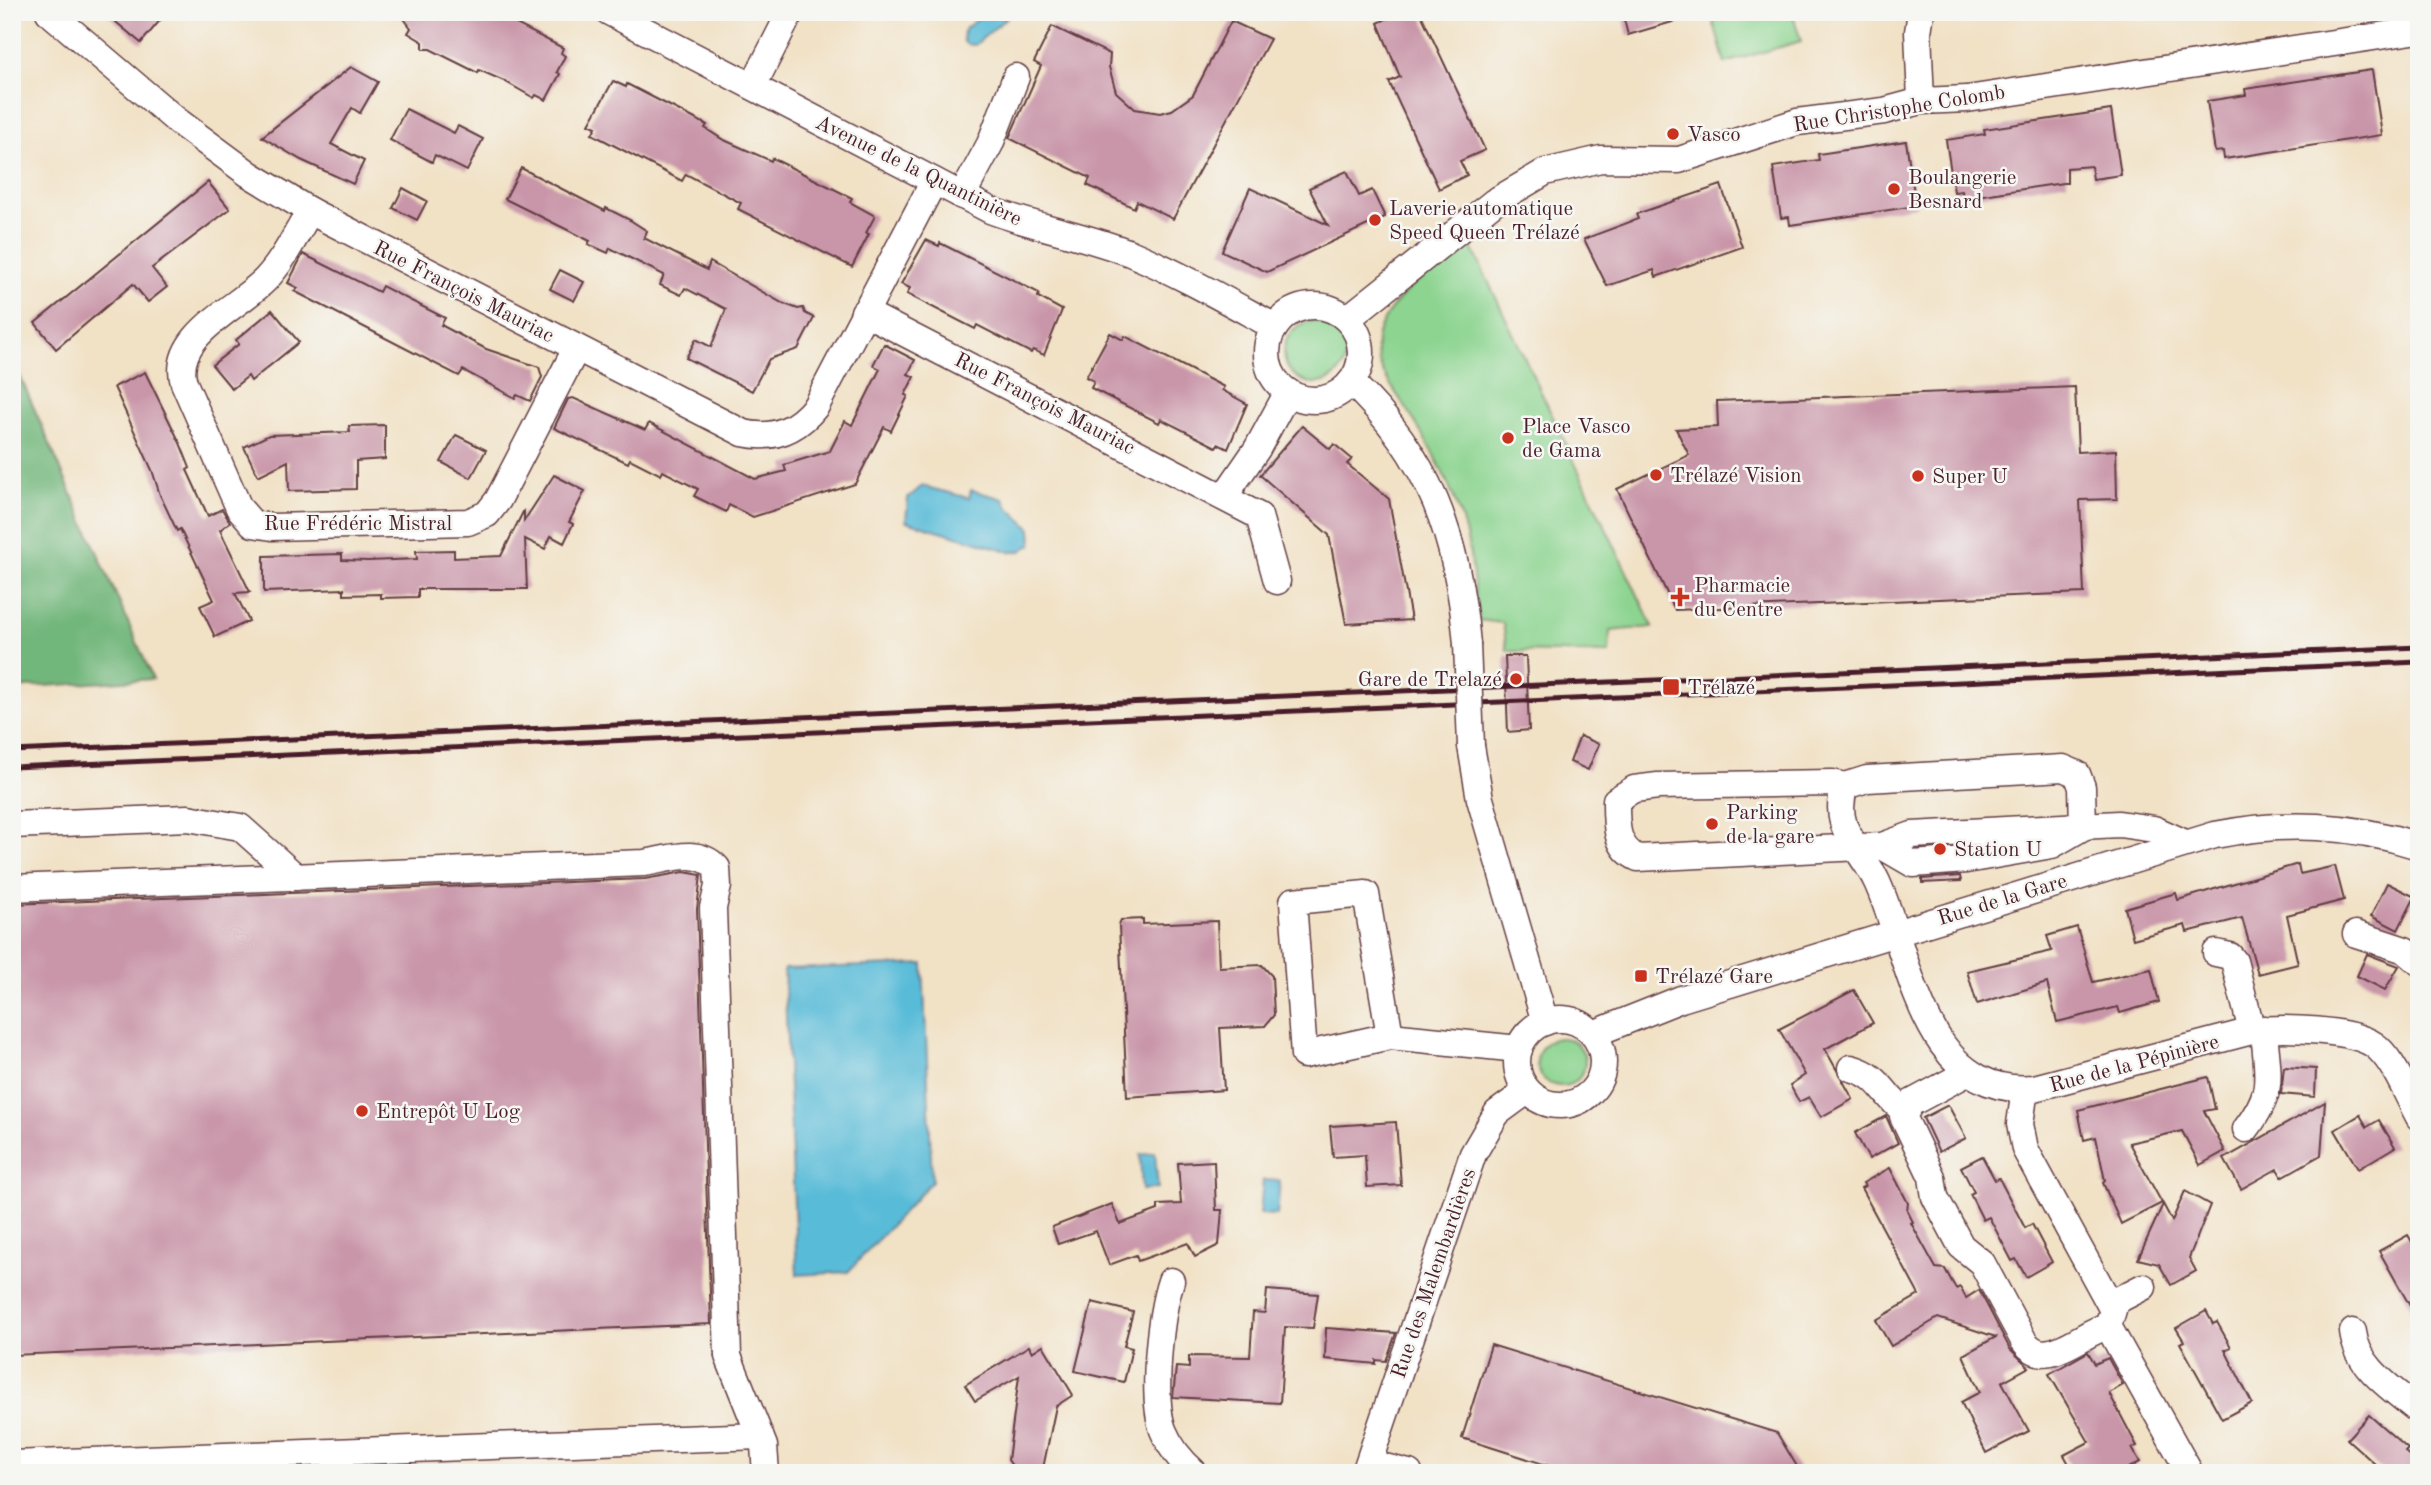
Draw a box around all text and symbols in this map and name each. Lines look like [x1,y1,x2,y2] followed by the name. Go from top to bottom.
[1792,82,2007,137] street label: Rue Christophe Colomb
[812,112,1025,230] street label: Avenue de la Quantinière
[1687,125,1741,146] place label: Vasco
[1665,126,1681,142] marker: Vasco
[1908,168,2016,213] place label: Boulangerie Besnard
[1886,181,1902,197] marker: Boulangerie Besnard
[1389,199,1580,244] place label: Laverie automatique Speed Queen Trélazé
[1367,212,1383,228] marker: Laverie automatique Speed Queen Trélazé
[370,238,557,347] street label: Rue François Mauriac
[951,350,1138,459] street label: Rue François Mauriac
[1522,417,1631,462] place label: Place Vasco de Gama
[1500,430,1516,446] marker: Place Vasco de Gama
[1670,466,1802,487] place label: Trélazé Vision
[1648,467,1664,483] marker: Trélazé Vision
[1932,467,2008,488] place label: Super U
[1910,468,1926,484] marker: Super U
[264,514,453,535] street label: Rue Frédéric Mistral
[1694,576,1790,621] place label: Pharmacie du Centre
[1672,589,1688,605] marker: Pharmacie du Centre
[1358,670,1502,691] place label: Gare de Trelazé
[1508,671,1524,687] marker: Gare de Trelazé
[1661,677,1681,697] marker: Trélazé
[1687,678,1755,699] place label: Trélazé
[1726,803,1814,848] place label: Parking de la gare
[1704,816,1720,832] marker: Parking de la gare
[1954,840,2042,861] place label: Station U
[1932,841,1948,857] marker: Station U
[1935,871,2070,930] street label: Rue de la Gare
[1655,967,1773,988] place label: Trélazé Gare
[1633,968,1649,984] marker: Trélazé Gare
[2047,1032,2221,1097] street label: Rue de la Pépinière
[376,1102,521,1123] place label: Entrepôt U Log
[354,1103,370,1119] marker: Entrepôt U Log
[1389,1166,1480,1381] street label: Rue des Malembardières

